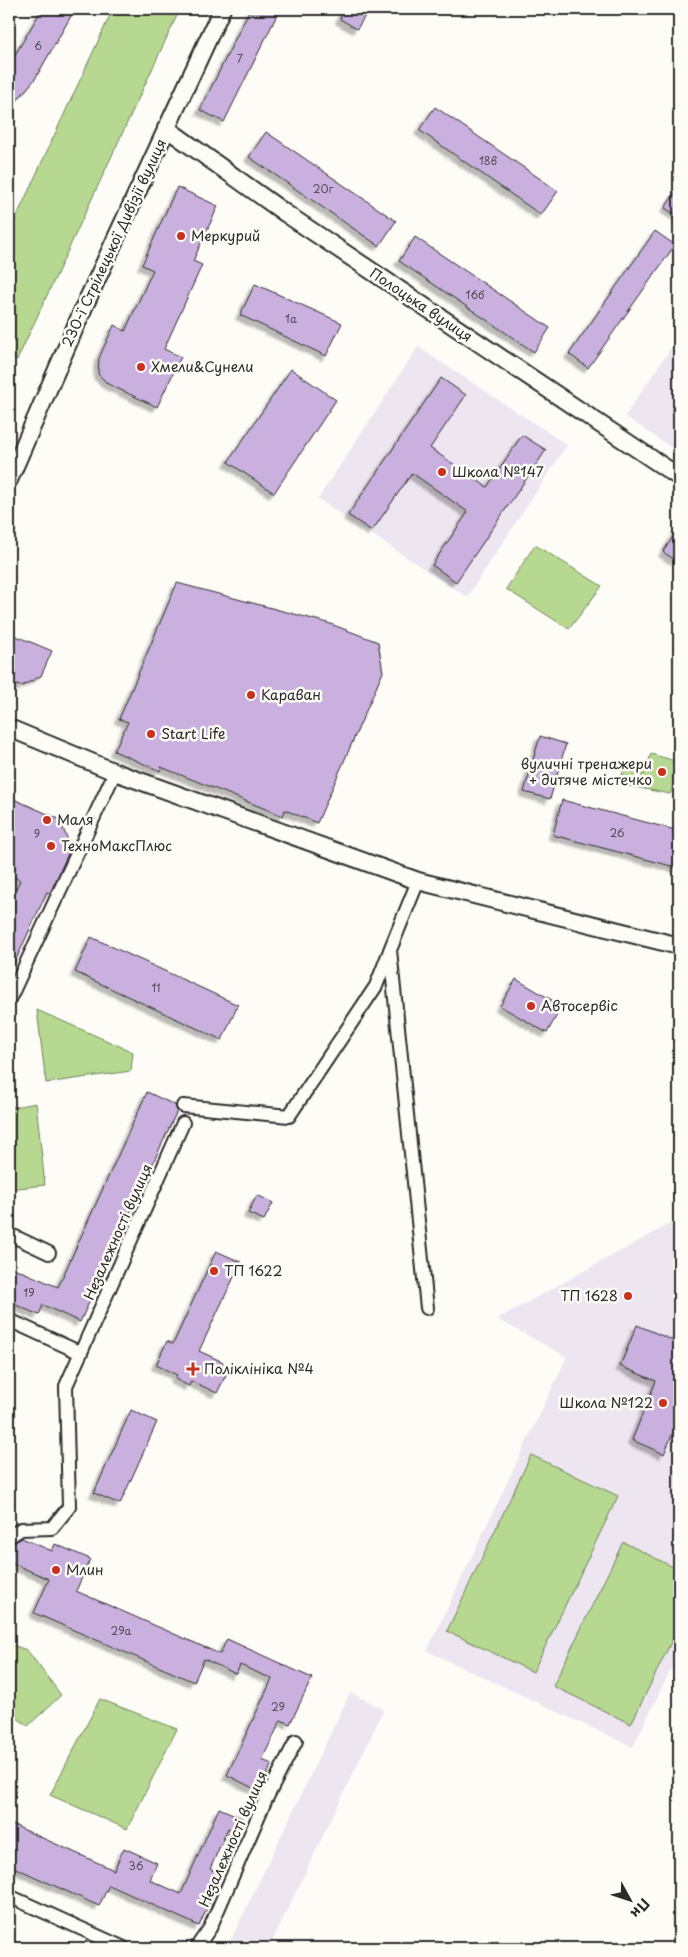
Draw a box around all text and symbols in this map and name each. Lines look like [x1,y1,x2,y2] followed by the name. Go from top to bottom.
[34,37,42,54] house number: 6
[237,50,243,67] house number: 7
[56,135,171,350] street label: 230-ї Стрілецької Дивізії вулиця
[479,152,497,169] house number: 18в
[313,180,333,197] house number: 20г
[191,225,260,246] place label: Меркурий
[175,230,187,242] marker: Меркурий
[366,262,477,347] street label: Полоцька вулиця
[465,286,485,303] house number: 16б
[285,310,297,327] house number: 1а
[151,356,254,377] place label: Хмели&Сунели
[135,361,147,373] marker: Хмели&Сунели
[452,461,544,482] place label: Школа №147
[436,466,448,478] marker: Школа №147
[261,684,321,705] place label: Караван
[245,689,257,701] marker: Караван
[161,723,225,744] place label: Start Life
[145,728,157,740] marker: Start Life
[521,753,652,790] place label: вуличні тренажери + дитяче містечко
[656,766,668,778] marker: вуличні тренажери + дитяче містечко
[57,809,94,830] place label: Маля
[41,814,53,826] marker: Маля
[609,824,625,841] house number: 26
[34,825,40,842] house number: 9
[61,835,172,856] place label: ТехноМаксПлюс
[45,840,57,852] marker: ТехноМаксПлюс
[151,979,161,996] house number: 11
[541,995,618,1016] place label: Автосервіс
[525,1000,537,1012] marker: Автосервіс
[78,1160,157,1303] street label: Незалежності вулиця
[224,1260,283,1281] place label: ТП 1622
[208,1265,220,1277] marker: ТП 1622
[23,1284,35,1301] house number: 19
[560,1285,618,1306] place label: ТП 1628
[622,1290,634,1302] marker: ТП 1628
[204,1358,314,1379] place label: Поліклініка №4
[186,1362,200,1376] marker: Поліклініка №4
[560,1392,653,1413] place label: Школа №122
[657,1397,669,1409] marker: Школа №122
[66,1559,103,1580] place label: Млин
[50,1564,62,1576] marker: Млин
[111,1622,132,1639] house number: 29а
[271,1698,285,1715] house number: 29
[193,1767,272,1910] street label: Незалежності вулиця
[129,1857,144,1874] house number: 36
[606,1874,656,1924] north arrow
[626,1894,655,1923] text: Пн

